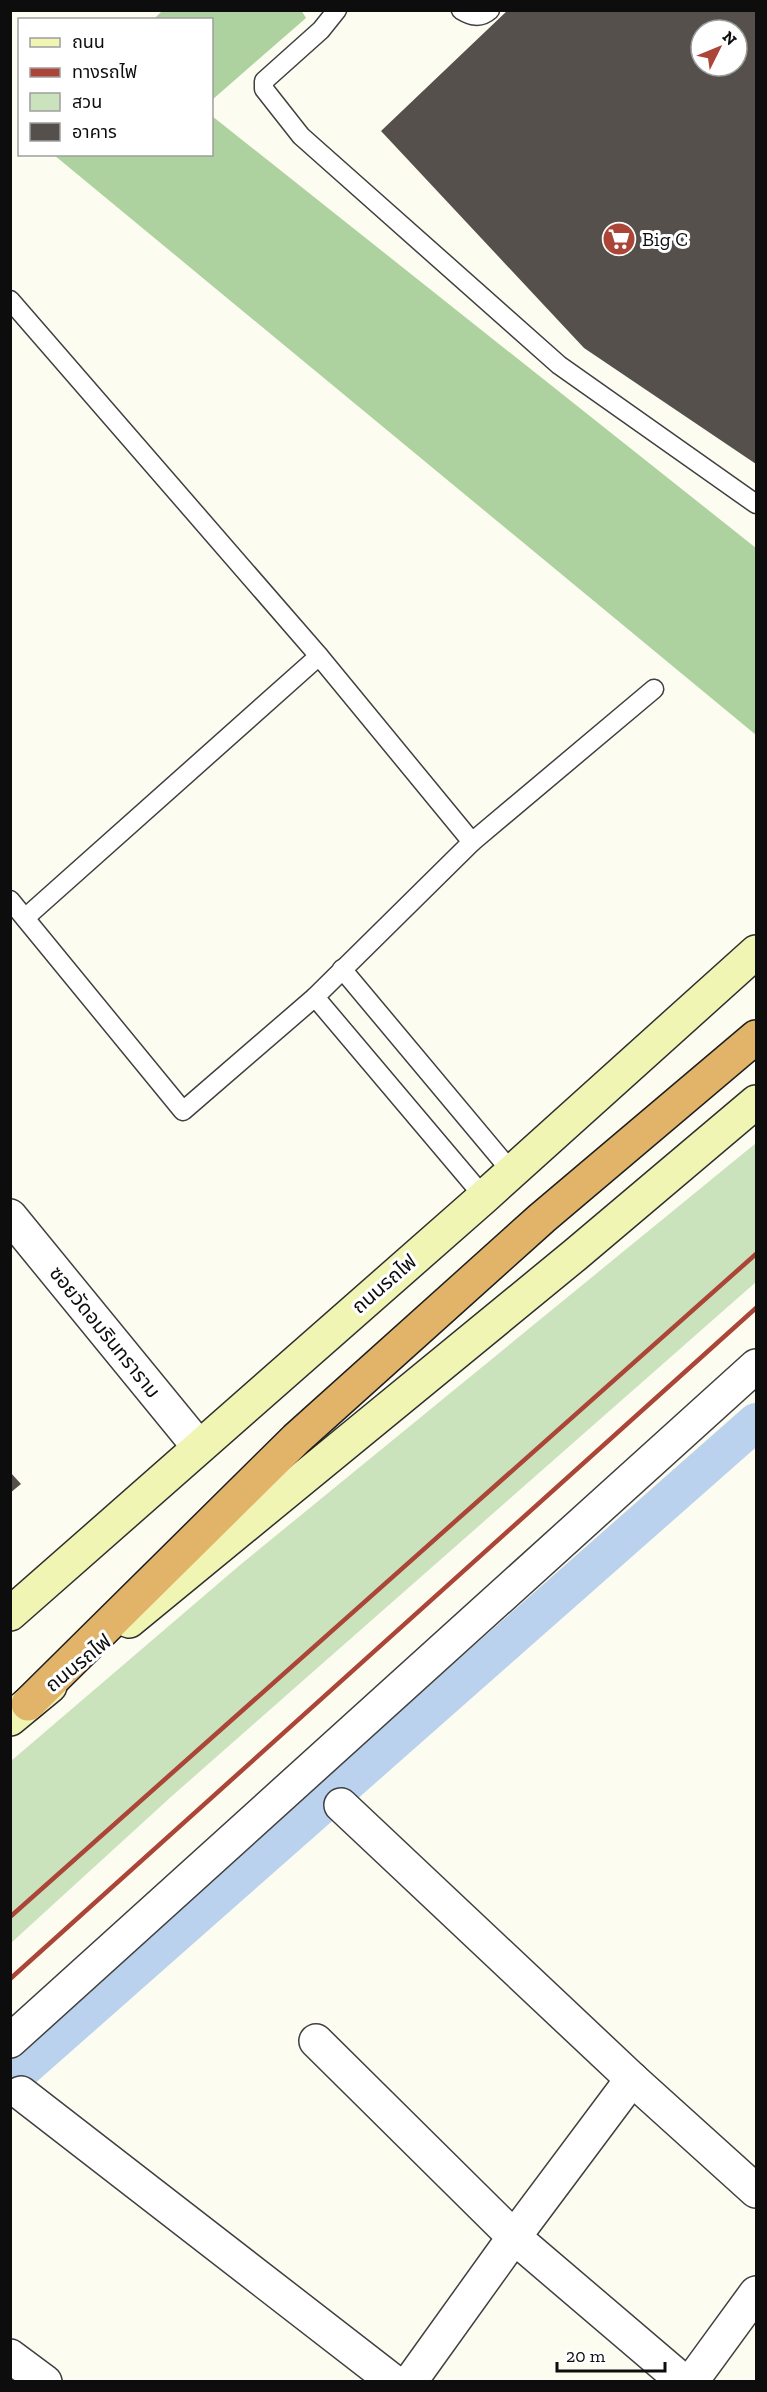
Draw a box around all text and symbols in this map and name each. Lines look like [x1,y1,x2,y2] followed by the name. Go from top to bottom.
[18,18,213,156] legend
[689,18,749,78] north arrow
[719,27,741,49] text: N
[72,31,105,53] text: ถนน
[72,61,137,83] text: ทางรถไฟ
[72,91,102,113] text: สวน
[72,121,117,143] text: อาคาร
[601,221,637,257] supermarket icon: Big C
[642,227,688,251] place label: Big C
[347,1249,421,1319] street label: ถนนรถไฟ
[44,1261,166,1403] street label: ซอยวัดอมรินทราราม
[40,1629,116,1697] street label: ถนนรถไฟ
[557,2335,665,2373] scale bar
[566,2345,606,2367] text: 20 m

